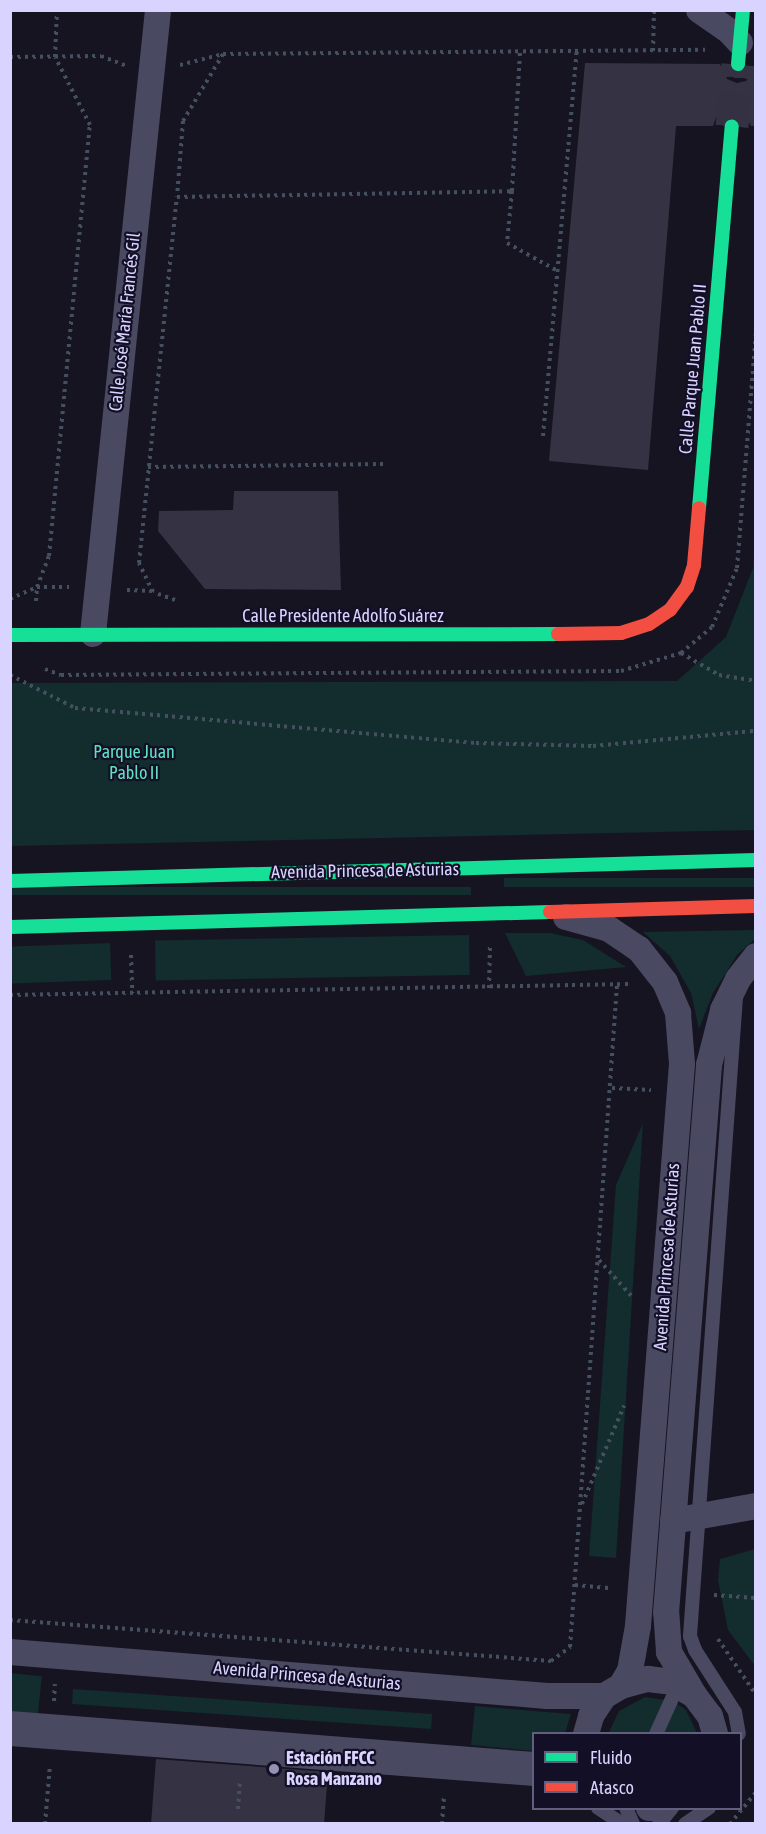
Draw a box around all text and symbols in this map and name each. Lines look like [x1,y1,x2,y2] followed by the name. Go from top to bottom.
[105,232,145,412] street label: Calle José María Francés Gil
[675,283,711,455] street label: Calle Parque Juan Pablo II
[242,605,444,627] street label: Calle Presidente Adolfo Suárez
[93,742,175,784] park label: Parque Juan Pablo II
[271,859,459,883] street label: Avenida Princesa de Asturias
[650,1163,684,1351] street label: Avenida Princesa de Asturias
[212,1657,402,1695] street label: Avenida Princesa de Asturias
[532,1732,742,1810] legend
[590,1747,632,1768] text: Fluido
[286,1748,382,1790] place label: Estación FFCC Rosa Manzano
[267,1762,281,1776] marker: Estación FFCC Rosa Manzano
[590,1777,634,1798] text: Atasco

